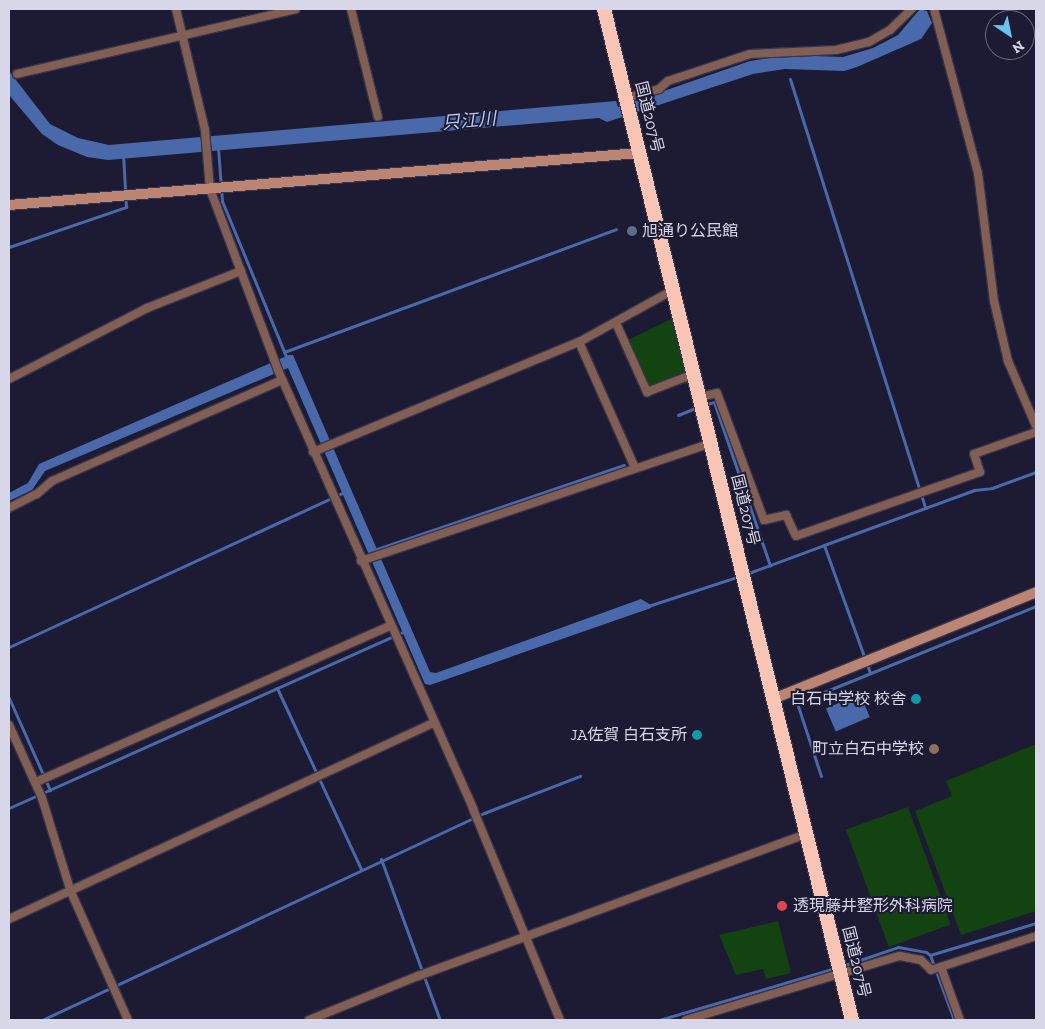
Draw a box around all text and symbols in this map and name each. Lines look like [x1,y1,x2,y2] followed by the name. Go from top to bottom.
[985,10,1035,60] north arrow
[1009,37,1027,57] text: N
[631,79,667,155] street label: 国道207号
[441,108,497,134] water label: 只江川
[642,221,738,241] place label: 旭通り公民館
[626,225,638,237] marker: 旭通り公民館
[727,472,763,548] street label: 国道207号
[790,689,906,709] place label: 白石中学校 校舎
[910,693,922,705] marker: 白石中学校 校舎
[570,725,687,745] place label: JA佐賀 白石支所
[691,729,703,741] marker: JA佐賀 白石支所
[812,739,924,759] place label: 町立白石中学校
[928,743,940,755] marker: 町立白石中学校
[793,896,953,916] place label: 透現藤井整形外科病院
[775,899,789,913] marker: 透現藤井整形外科病院
[838,924,874,1000] street label: 国道207号

